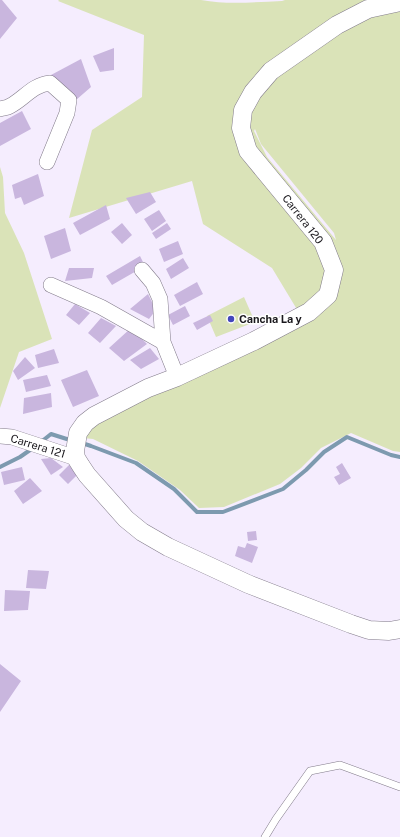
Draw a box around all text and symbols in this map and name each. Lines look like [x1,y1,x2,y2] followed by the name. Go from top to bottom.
[280,192,326,246] street label: Carrera 120
[239,313,303,325] place label: Cancha La y
[226,314,236,324] marker: Cancha La y
[9,432,67,460] street label: Carrera 121

